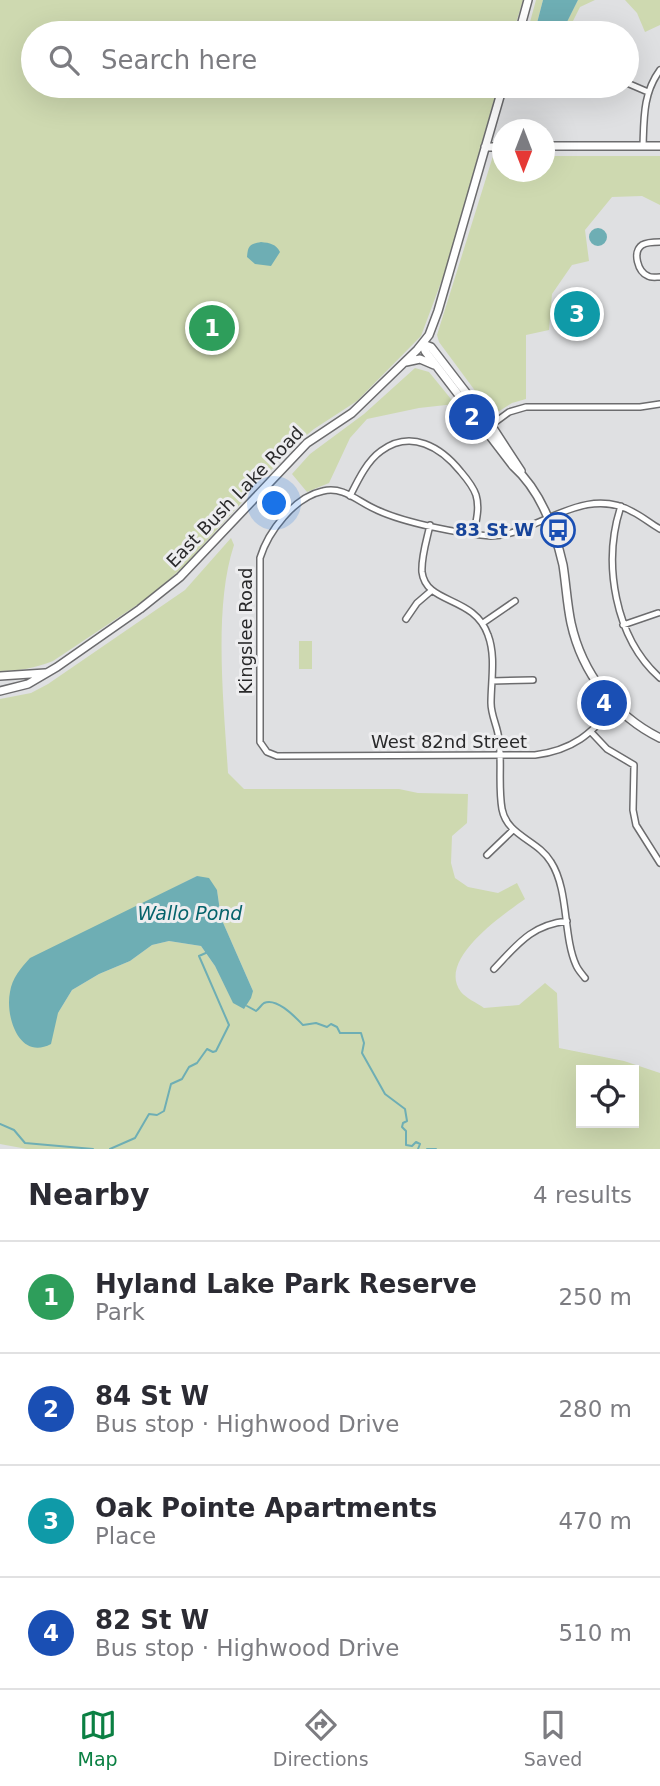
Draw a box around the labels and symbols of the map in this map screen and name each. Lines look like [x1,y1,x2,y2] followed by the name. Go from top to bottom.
[492,119,555,182] north arrow
[554,288,600,340] pin: 3
[189,302,235,354] pin: 1
[449,391,495,443] pin: 2
[162,422,307,571] street label: East Bush Lake Road
[257,486,291,520] your location
[539,511,577,549] bus stop icon: 83 St W
[455,519,534,540] place label: 83 St W
[235,567,256,695] street label: Kingslee Road
[581,677,627,729] pin: 4
[371,731,527,752] street label: West 82nd Street
[138,902,243,924] water label: Wallo Pond

